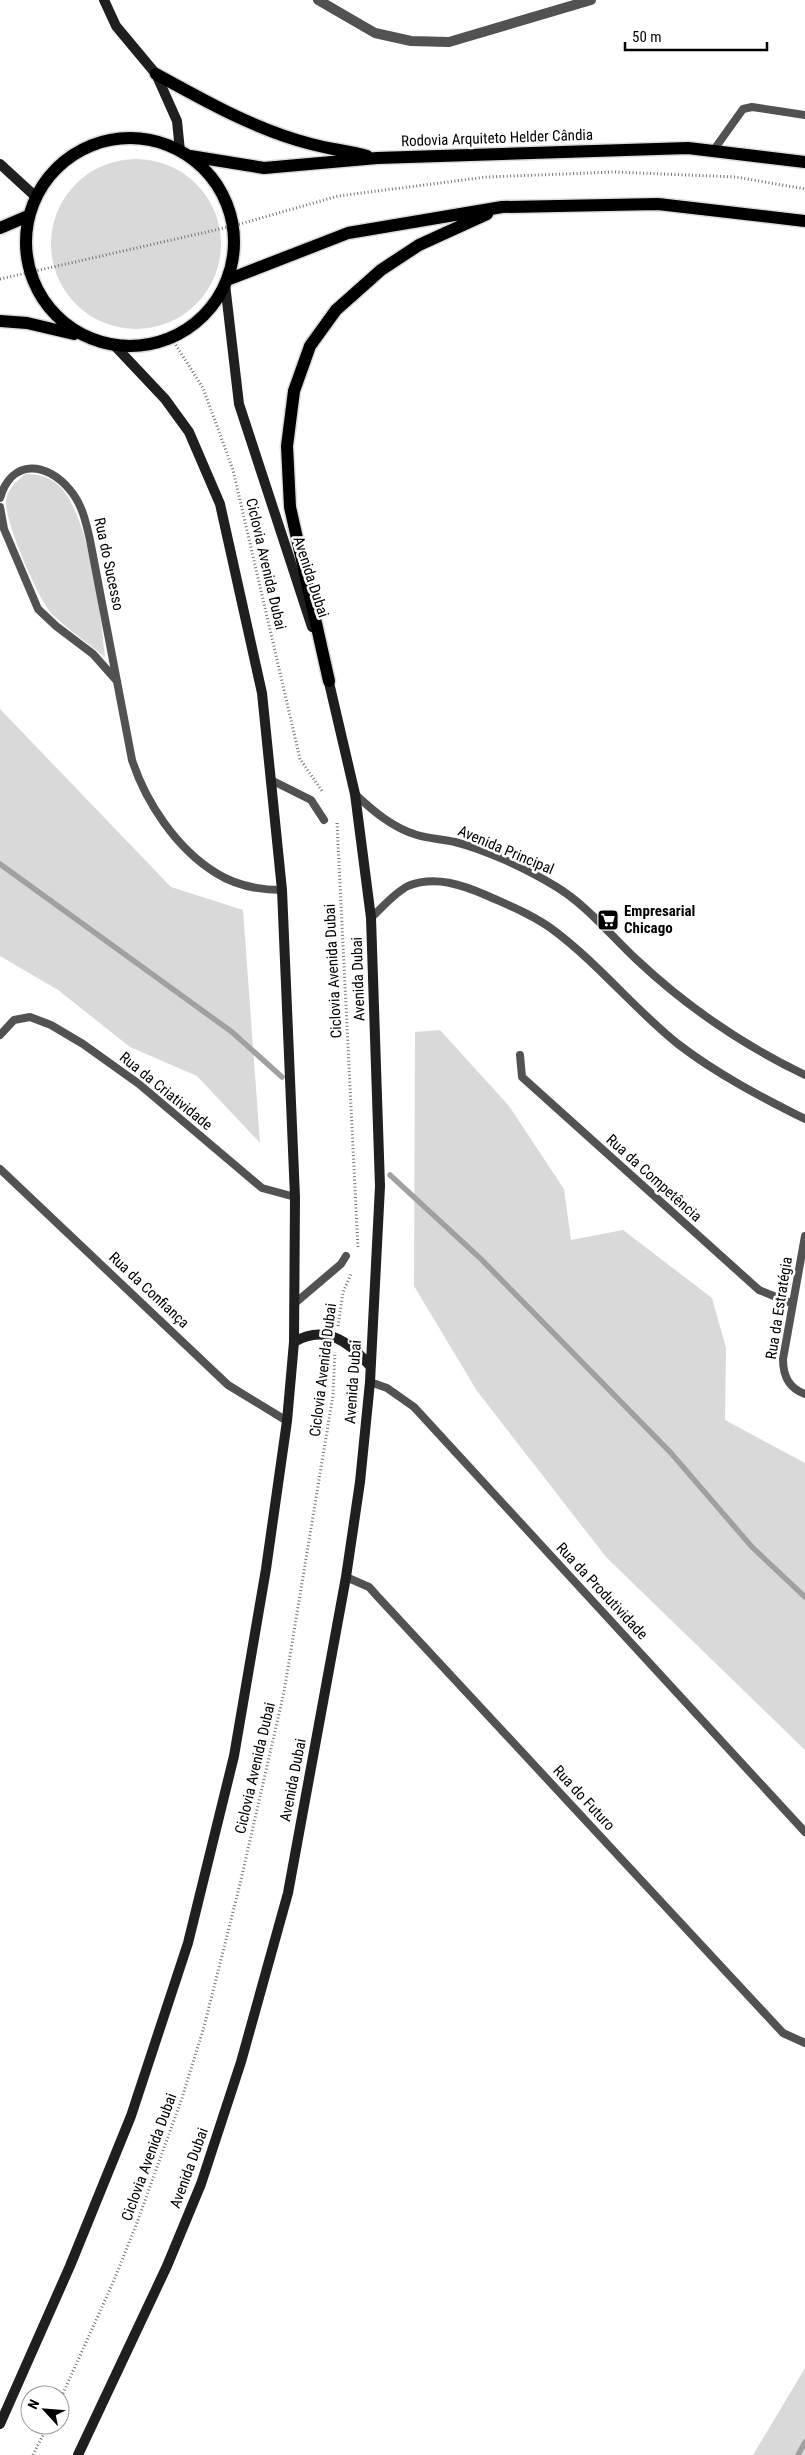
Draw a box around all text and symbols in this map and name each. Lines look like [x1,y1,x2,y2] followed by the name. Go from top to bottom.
[625,20,768,52] scale bar
[632,28,662,46] text: 50 m
[401,126,593,150] street label: Rodovia Arquiteto Helder Cândia
[242,496,290,632] street label: Ciclovia Avenida Dubai
[90,516,128,612] street label: Rua do Sucesso
[289,534,333,620] street label: Avenida Dubai
[455,822,557,878] street label: Avenida Principal
[624,902,695,937] place label: Empresarial Chicago
[320,903,346,1039] street label: Ciclovia Avenida Dubai
[596,908,620,932] supermarket icon: Empresarial Chicago
[348,937,368,1021] street label: Avenida Dubai
[116,1048,216,1134] street label: Rua da Criatividade
[603,1131,705,1225] street label: Rua da Competência
[105,1248,193,1332] street label: Rua da Confiança
[762,1255,796,1361] street label: Rua da Estratégia
[306,1302,340,1438] street label: Ciclovia Avenida Dubai
[341,1339,365,1425] street label: Avenida Dubai
[553,1539,651,1643] street label: Rua da Produtividade
[231,1700,279,1836] street label: Ciclovia Avenida Dubai
[276,1737,310,1823] street label: Avenida Dubai
[549,1762,619,1834] street label: Rua do Futuro
[118,2091,180,2223] street label: Ciclovia Avenida Dubai
[166,2125,212,2211] street label: Avenida Dubai
[20,2385,70,2435] north arrow
[24,2397,42,2412] text: N

